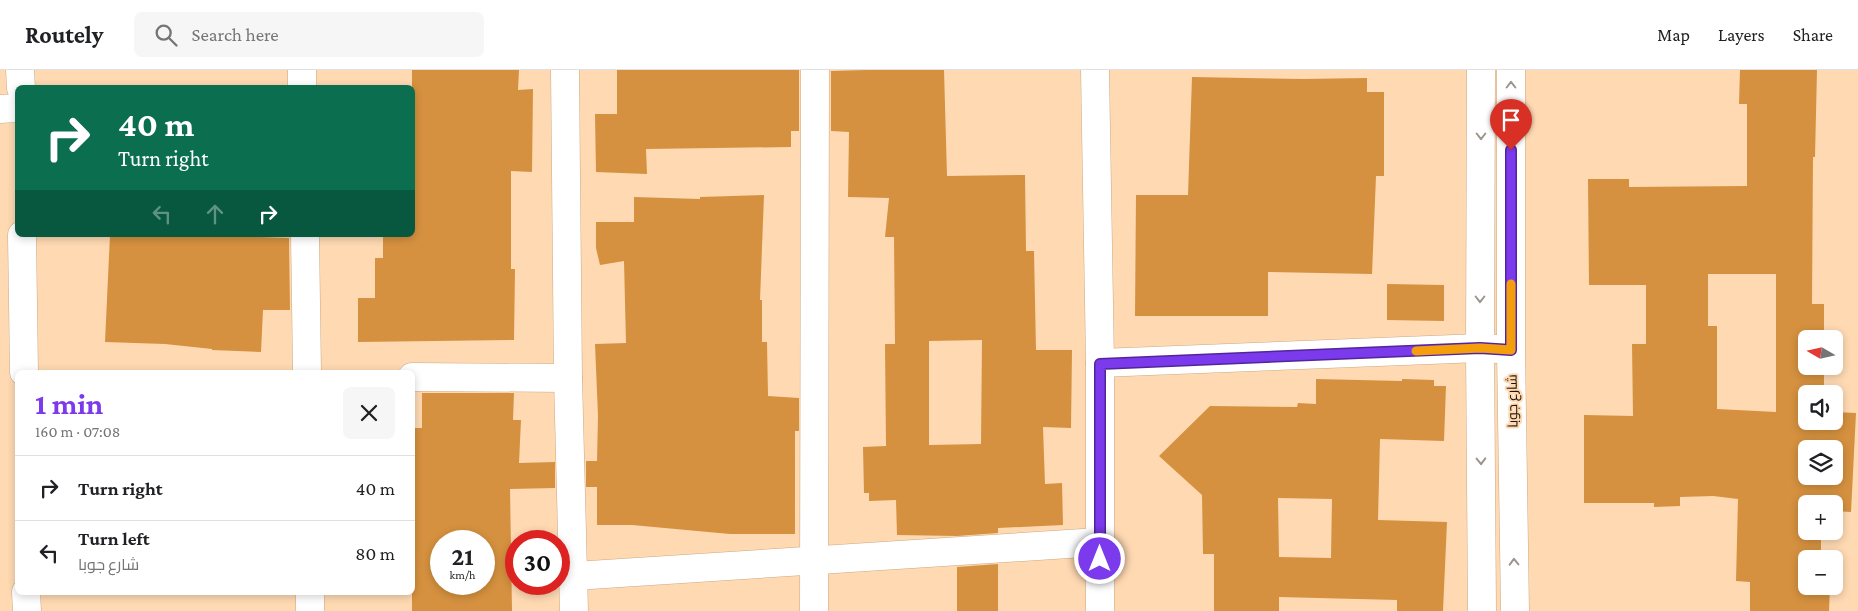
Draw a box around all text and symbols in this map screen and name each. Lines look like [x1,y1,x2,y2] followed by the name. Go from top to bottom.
[134,12,484,57] search box
[25,21,104,48] text: Routely
[152,21,180,49] icon: search
[192,24,279,45] text: Search here
[1657,25,1690,45] text: Map
[1718,25,1765,45] text: Layers
[1793,25,1833,45] text: Share
[1506,81,1516,88] one-way arrow
[1490,99,1532,150] pin
[35,105,100,170] icon: right
[118,105,195,144] text: 40 m
[1497,106,1525,134] icon: arrive
[1476,132,1486,140] one-way arrow
[118,146,209,171] text: Turn right
[148,200,176,228] icon: left
[201,200,229,228] icon: ahead
[254,200,282,228] icon: right
[1475,295,1485,303] one-way arrow
[1798,330,1842,375] north arrow
[1798,330,1843,595] map controls
[1504,374,1521,428] street label: شارع جوبا
[1798,385,1843,430] button: sound
[35,387,103,420] text: 1 min
[343,387,395,439] button: close
[35,423,120,440] text: 160 m · 07:08
[1798,440,1843,485] button: layers
[1476,458,1486,465] one-way arrow
[35,474,63,502] icon: right
[78,478,163,499] text: Turn right
[356,478,395,499] text: 40 m
[1798,495,1843,540] button: +
[78,528,150,549] text: Turn left
[505,530,570,595] speed limit sign: 30
[1073,532,1125,584] position arrow
[35,539,63,567] icon: left
[355,543,395,564] text: 80 m
[451,543,474,570] text: 21
[1798,550,1843,595] button: −
[78,556,139,573] text: شارع جوبا
[1509,558,1519,566] one-way arrow
[450,568,475,582] text: km/h

